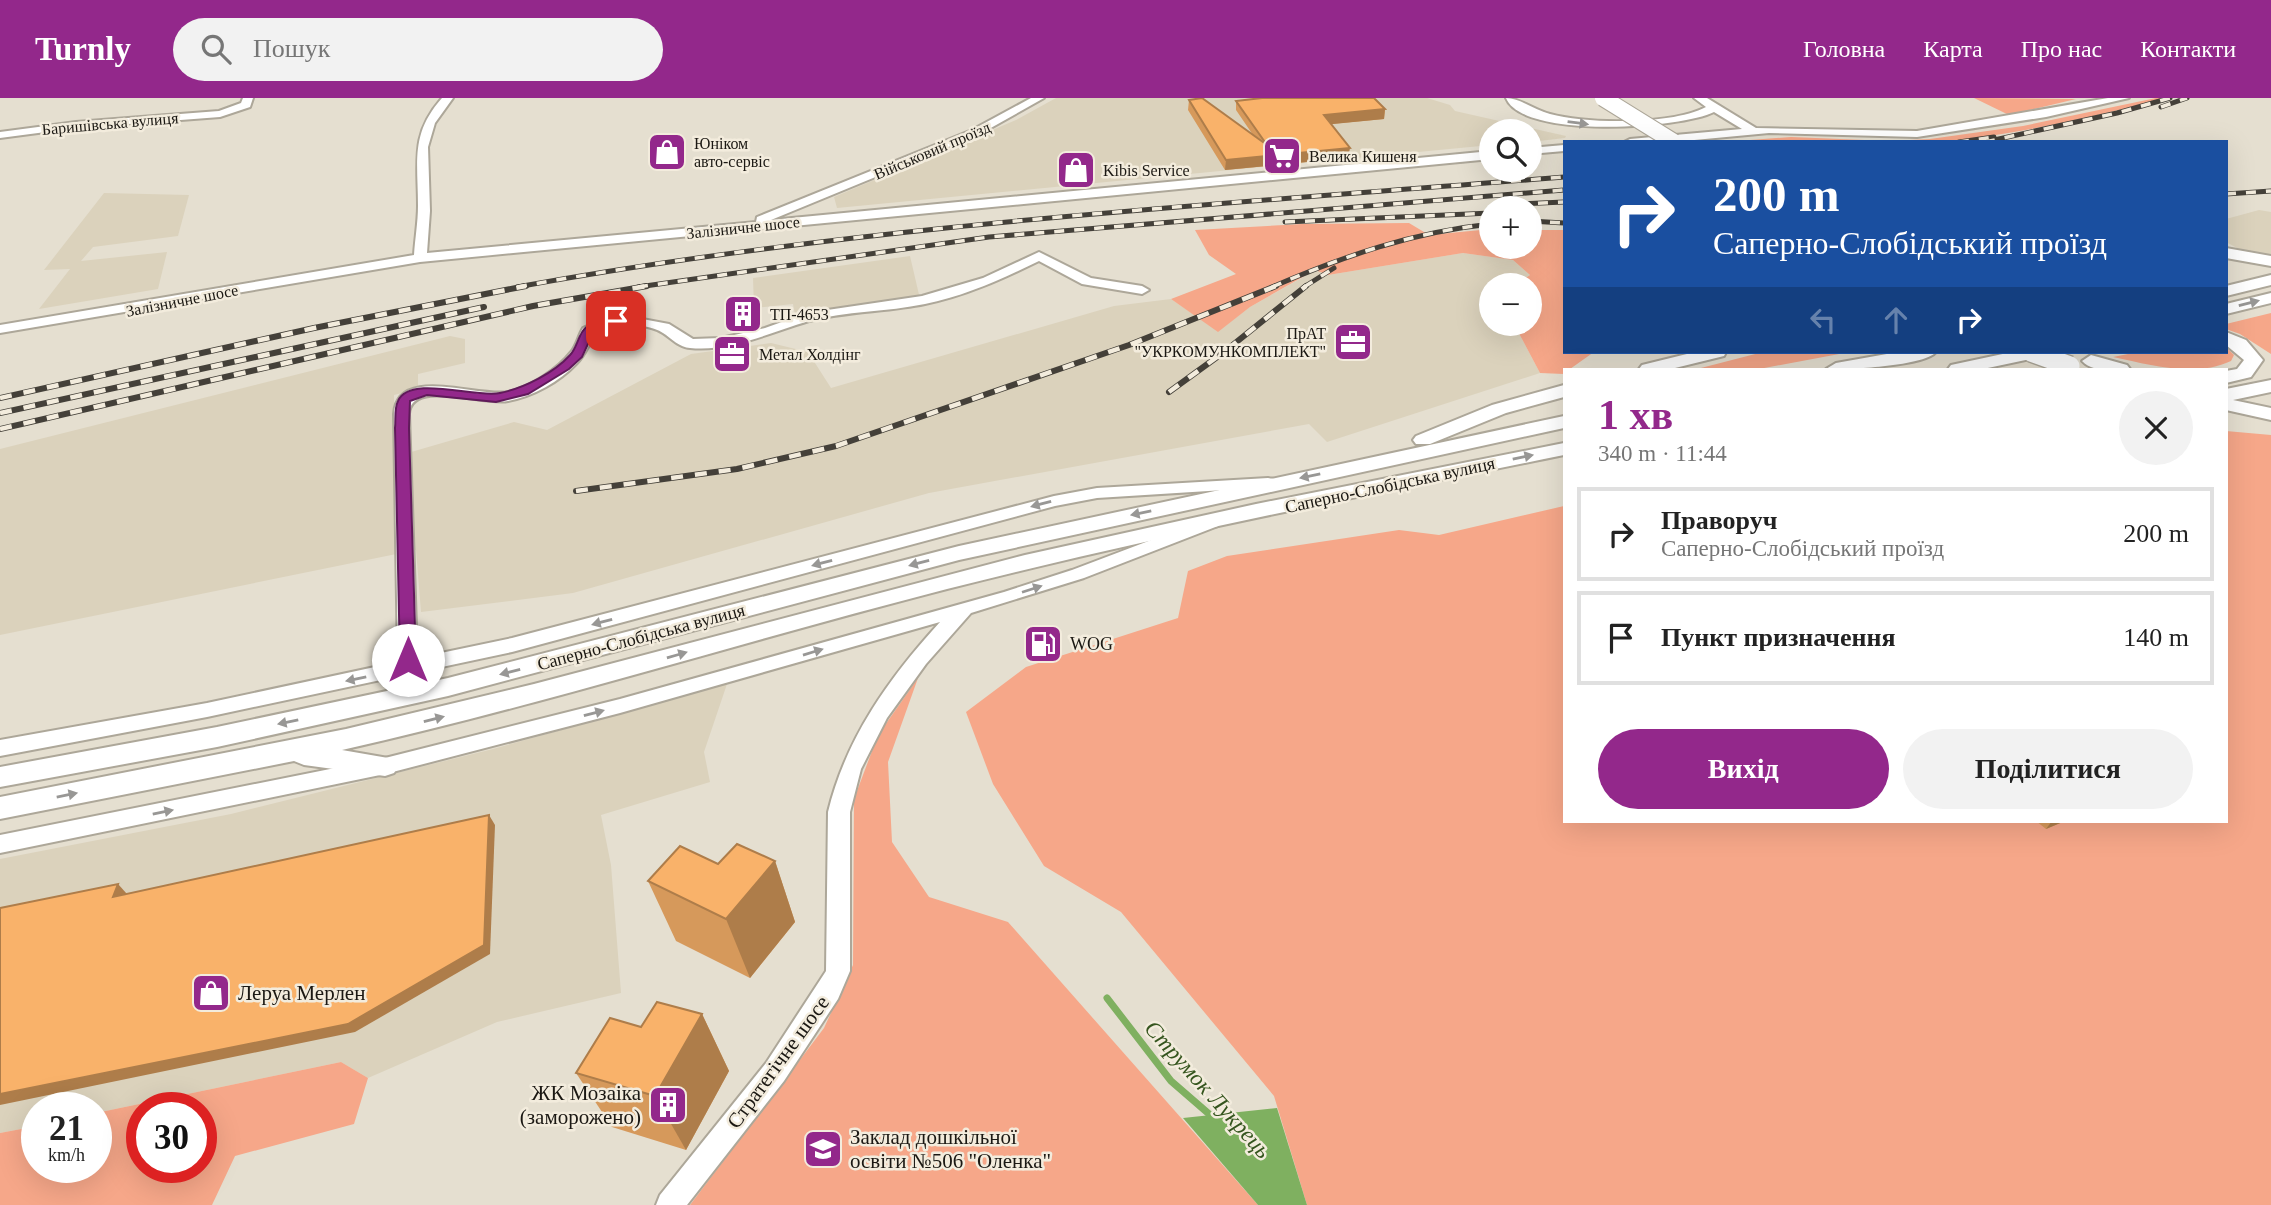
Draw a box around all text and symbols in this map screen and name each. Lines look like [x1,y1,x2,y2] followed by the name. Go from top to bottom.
[173,18,663,81] search box
[197,30,235,68] icon: search
[35,31,131,67] text: Turnly
[253,34,330,63] text: Пошук
[1803,36,1885,62] text: Головна
[1923,36,1983,62] text: Карта
[2021,36,2102,62] text: Про нас
[2140,36,2236,62] text: Контакти
[41,109,180,139] street label: Баришівська вулиця
[871,118,993,184] street label: Військовий проїзд
[1567,118,1589,129] one-way arrow
[1479,119,1542,336] map controls
[1479,119,1542,182] button: search
[646,131,688,173] shop icon: Юніком авто-сервіс
[694,135,770,171] place label: Юніком авто-сервіс
[1261,135,1303,177] supermarket icon: Велика Кишеня
[1309,148,1417,165] place label: Велика Кишеня
[1055,149,1097,191] shop icon: Kibis Service
[1103,162,1190,179] place label: Kibis Service
[1713,167,1840,222] text: 200 m
[1598,168,1689,259] icon: right
[1479,196,1542,259] button: +
[685,213,801,242] street label: Залізничне шосе
[1713,225,2107,261] text: Саперно-Слобідський проїзд
[1479,273,1542,336] button: −
[125,281,240,320] street label: Залізничне шосе
[586,291,646,351] pin
[722,293,764,335] building icon: ТП-4653
[2238,297,2260,308] one-way arrow
[1804,301,1842,339] icon: left
[1877,301,1915,339] icon: ahead
[1950,301,1988,339] icon: right
[597,302,635,340] icon: arrive
[770,306,829,323] place label: ТП-4653
[1332,321,1374,363] office icon: ПрАТ "УКРКОМУНКОМПЛЕКТ"
[1134,325,1326,360] place label: ПрАТ "УКРКОМУНКОМПЛЕКТ"
[711,333,753,375] office icon: Метал Холдінг
[759,346,861,364] place label: Метал Холдінг
[2119,391,2193,465] button: close
[1598,392,1673,438] text: 1 хв
[1598,441,1727,466] text: 340 m · 11:44
[1512,452,1534,463] one-way arrow
[1283,453,1497,517] street label: Саперно-Слобідська вулиця
[1299,471,1321,482] one-way arrow
[1030,499,1052,510] one-way arrow
[1661,506,1777,535] text: Праворуч
[1130,508,1152,519] one-way arrow
[1602,515,1640,553] icon: right
[2123,519,2189,548] text: 200 m
[1661,536,1944,561] text: Саперно-Слобідський проїзд
[810,558,832,569] one-way arrow
[909,559,930,569] one-way arrow
[1021,584,1042,594] one-way arrow
[535,600,747,674] street label: Саперно-Слобідська вулиця
[591,617,612,627] one-way arrow
[1602,619,1640,657] icon: arrive
[371,623,445,697] position arrow
[1022,623,1064,665] fuel station icon: WOG
[1661,623,1896,652] text: Пункт призначення
[2123,623,2189,652] text: 140 m
[1070,634,1113,654] place label: WOG
[803,646,824,656] one-way arrow
[667,649,688,659] one-way arrow
[499,667,521,678] one-way arrow
[345,674,367,685] one-way arrow
[583,707,605,718] one-way arrow
[423,713,445,724] one-way arrow
[277,717,299,728] one-way arrow
[1598,729,1889,809] button: Вихід
[1903,729,2193,809] button: Поділитися
[56,790,78,801] one-way arrow
[152,807,174,818] one-way arrow
[190,972,232,1014] shop icon: Леруа Мерлен
[238,981,365,1005] place label: Леруа Мерлен
[722,991,834,1133] street label: Стратегічне шосе
[1139,1016,1276,1163] water label: Струмок Лукрець
[520,1081,642,1129] place label: ЖК Мозаіка (заморожено)
[647,1084,689,1126] building icon: ЖК Мозаіка (заморожено)
[126,1092,217,1183] speed limit sign: 30
[49,1109,84,1148] text: 21
[850,1125,1051,1173] place label: Заклад дошкільної освіти №506 "Оленка"
[802,1128,844,1170] school or university icon: Заклад дошкільної освіти №506 "Оленка"
[48,1145,85,1165] text: km/h

